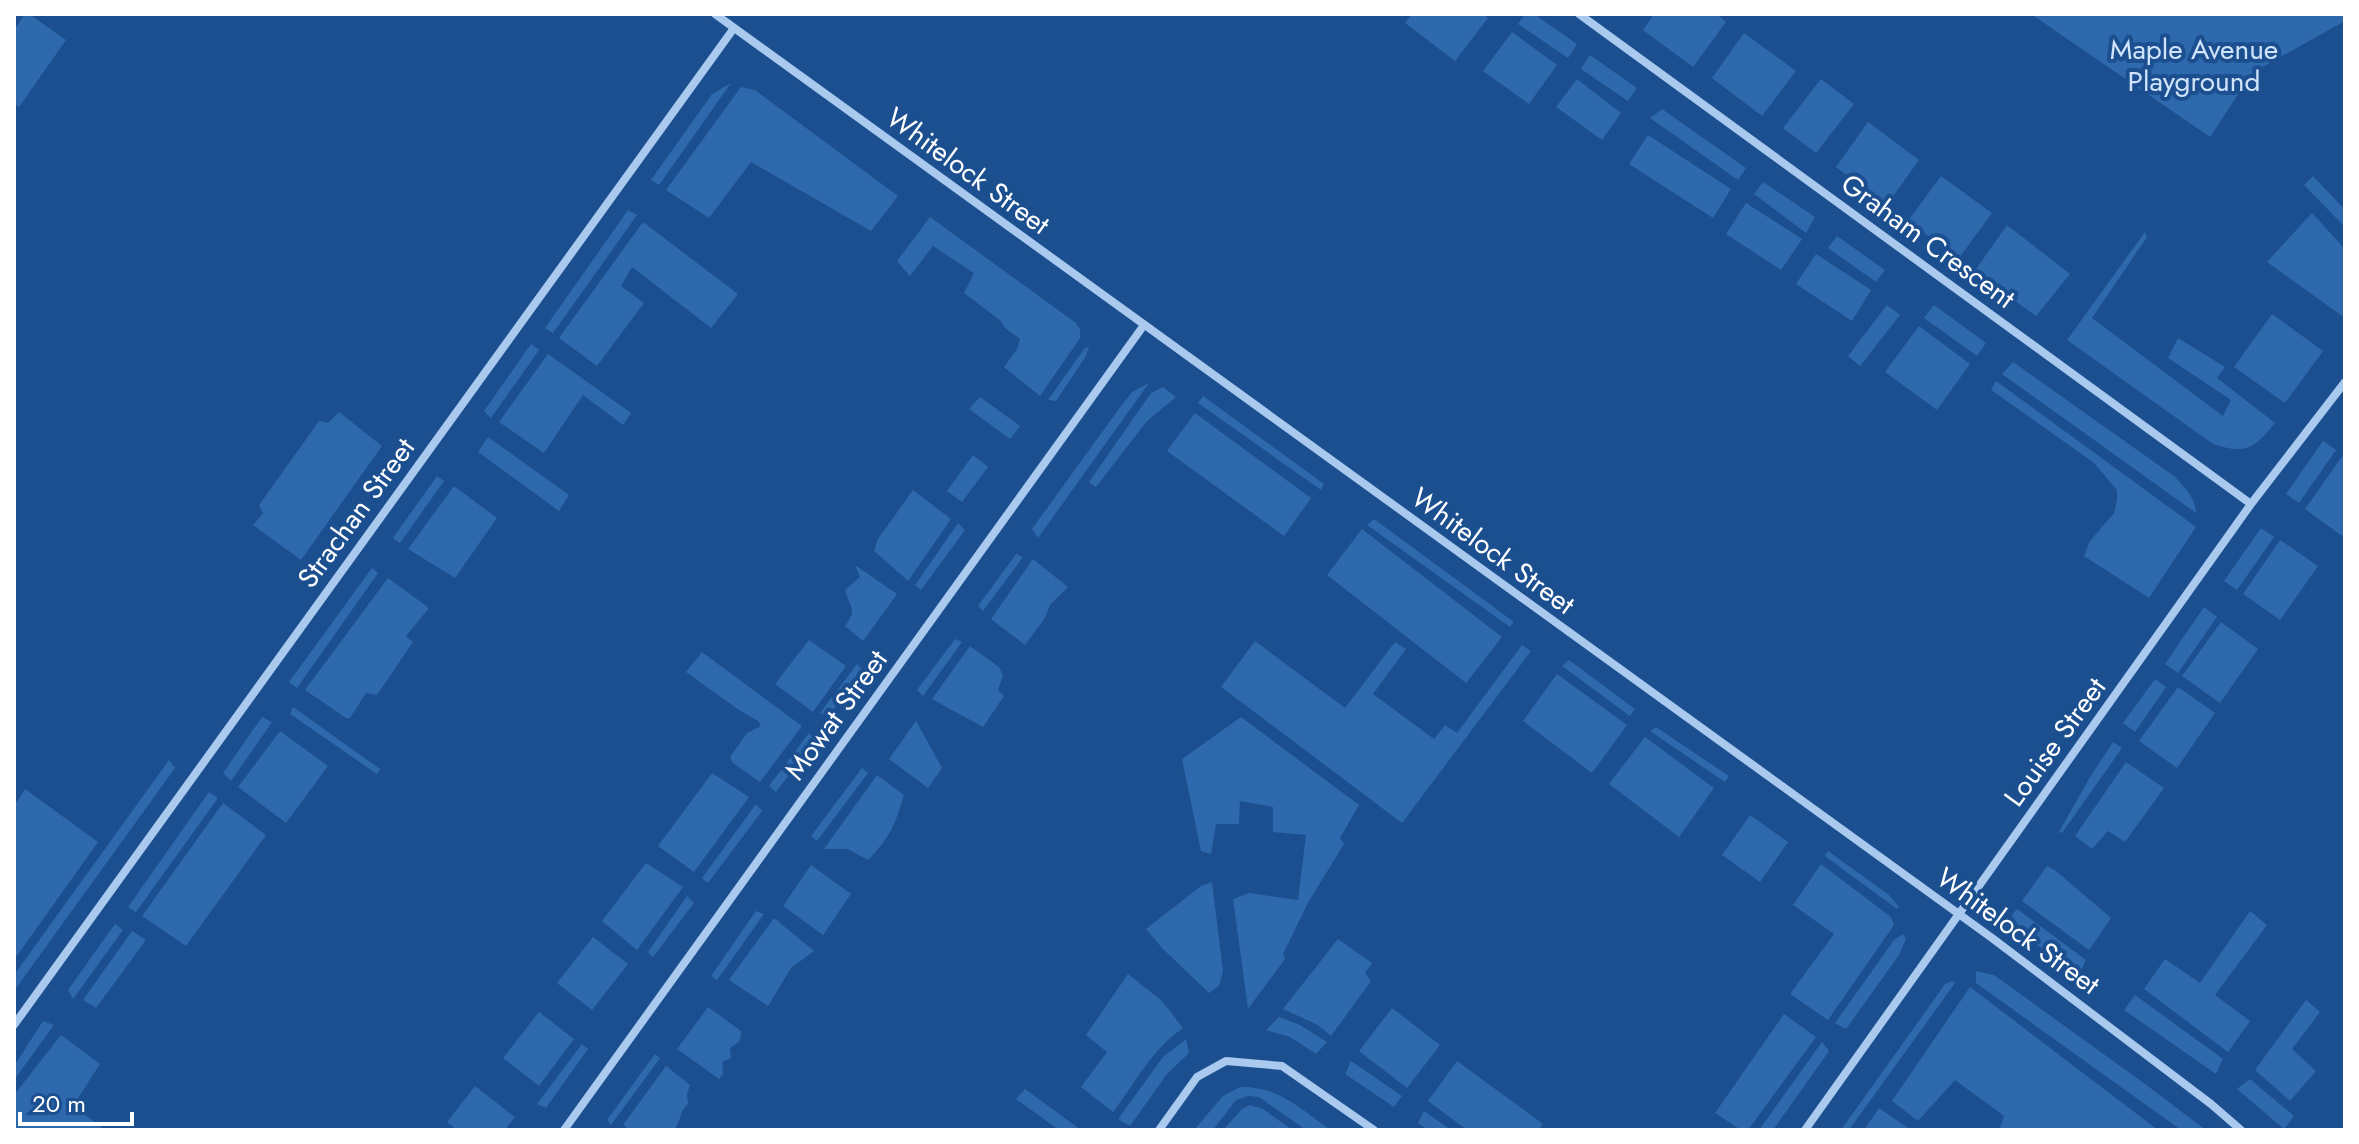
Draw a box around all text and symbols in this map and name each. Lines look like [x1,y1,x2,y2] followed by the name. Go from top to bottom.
[2110,29,2278,102] park label: Maple Avenue Playground
[878,98,1059,245] street label: Whitelock Street
[1832,164,2024,318] street label: Graham Crescent
[288,429,425,596] street label: Strachan Street
[1403,478,1584,625] street label: Whitelock Street
[775,641,897,789] street label: Mowat Street
[1994,669,2116,815] street label: Louise Street
[1928,858,2109,1005] street label: Whitelock Street
[20,1076,132,1126] scale bar
[32,1086,86,1121] text: 20 m

